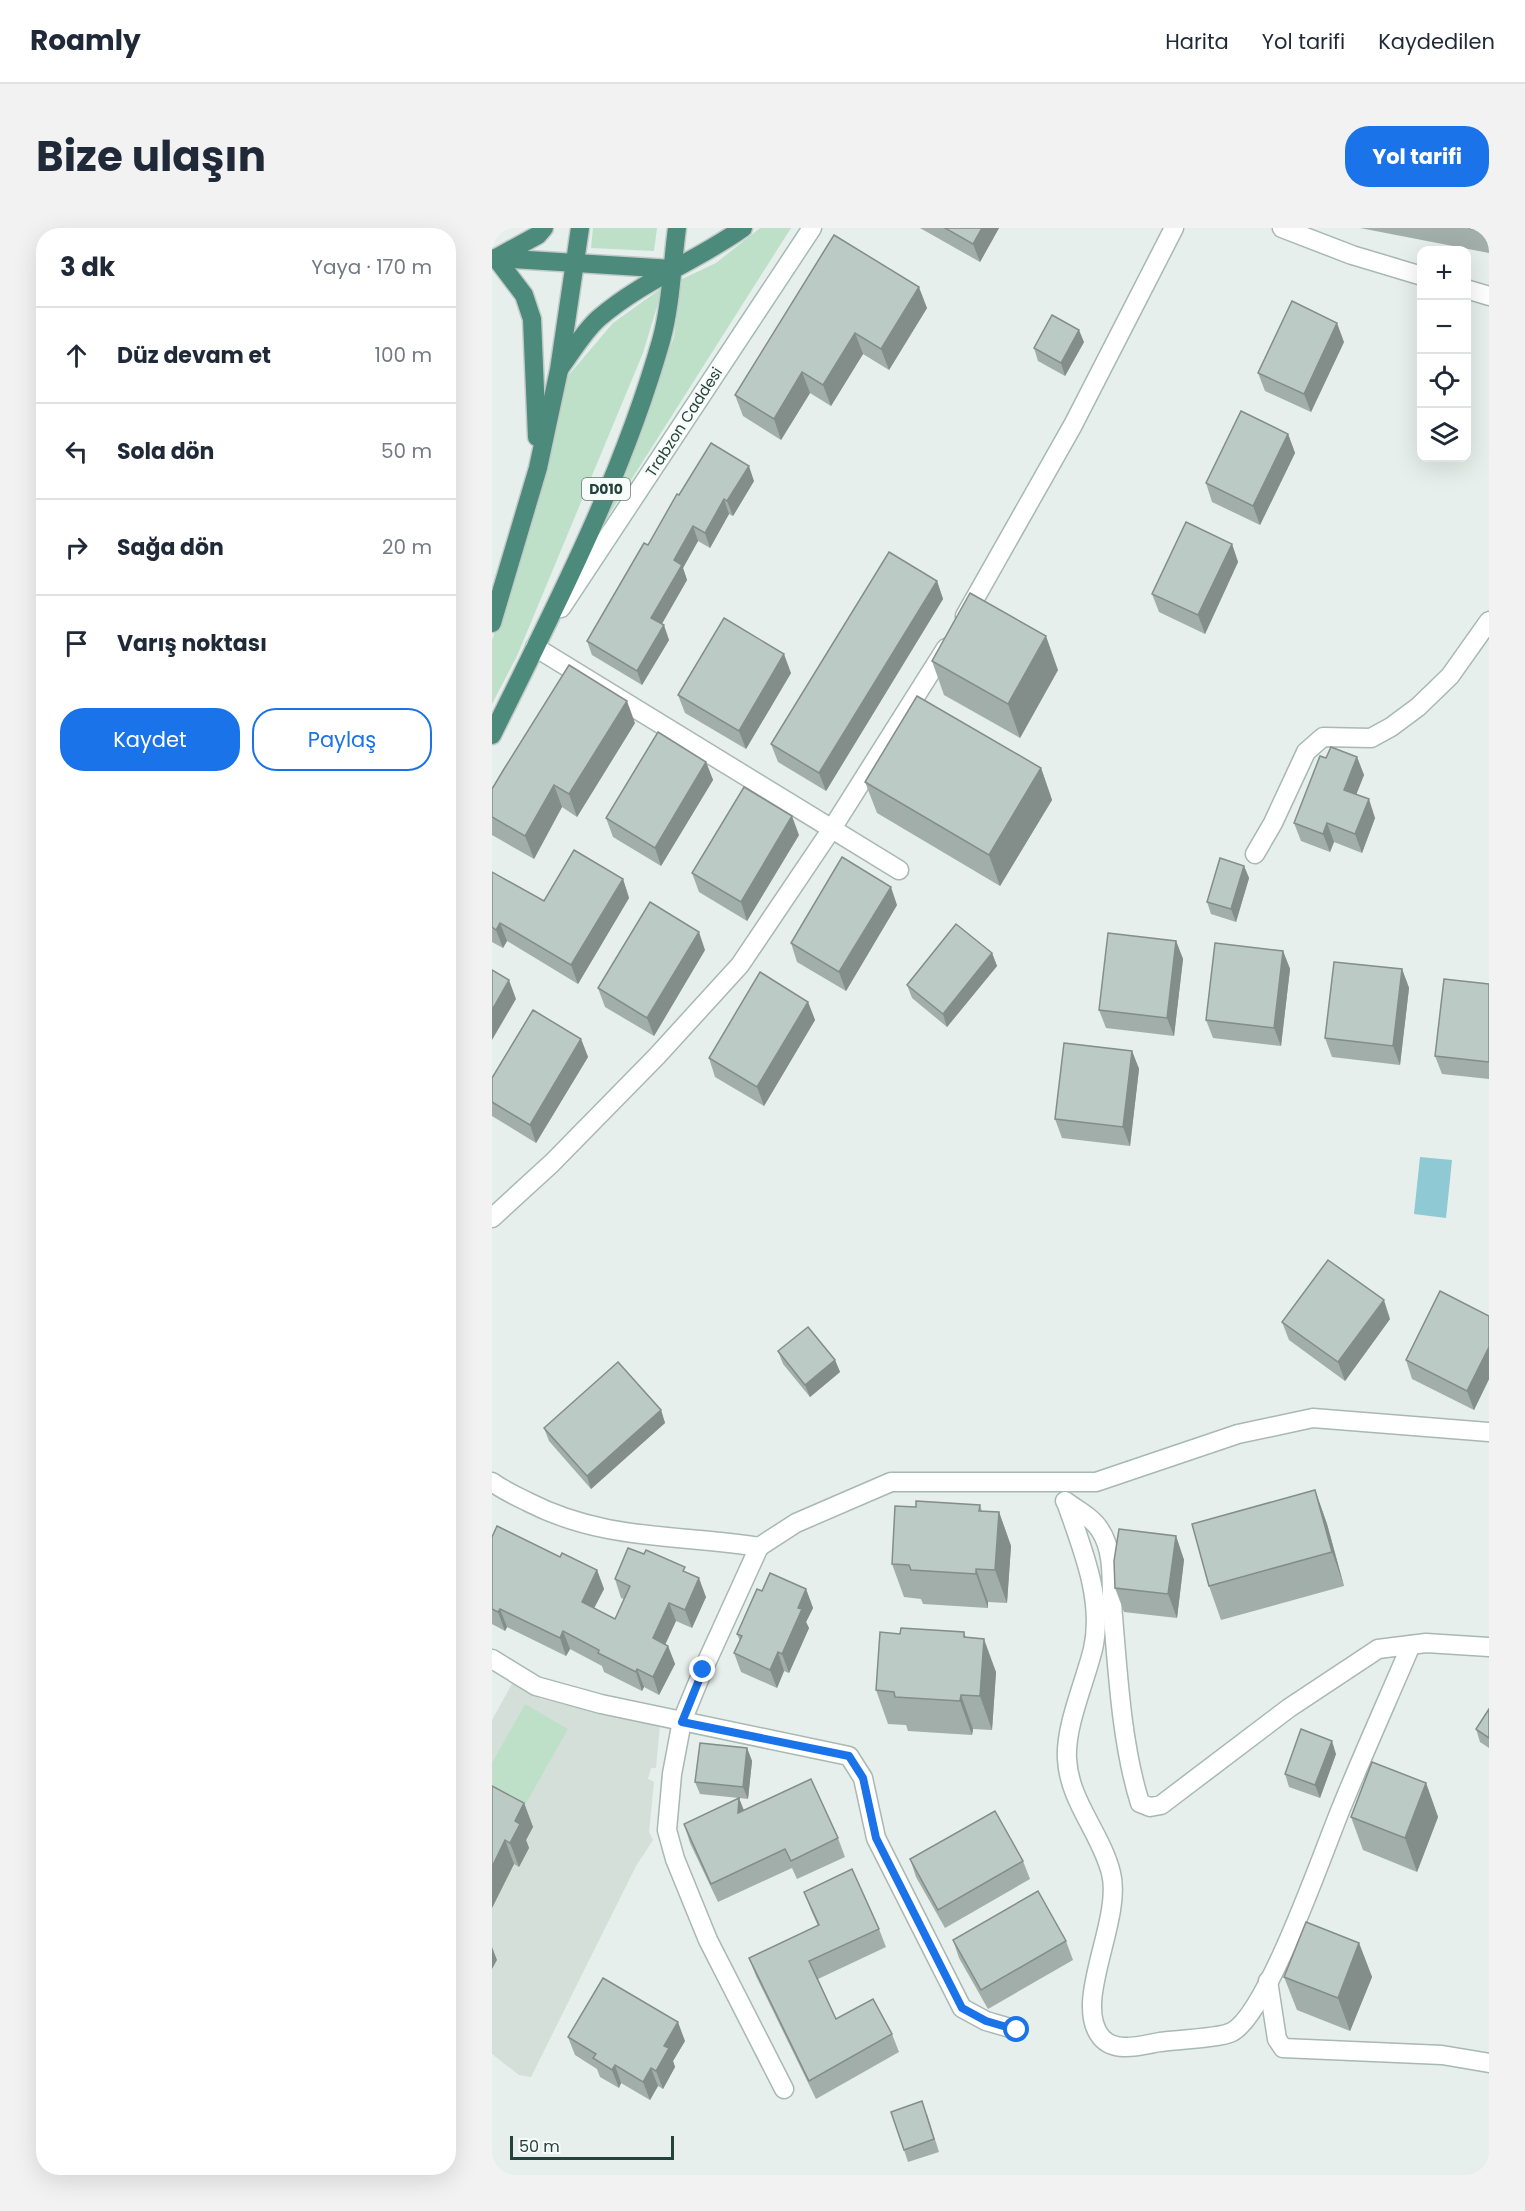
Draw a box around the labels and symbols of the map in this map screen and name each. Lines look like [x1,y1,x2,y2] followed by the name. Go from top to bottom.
[640,363,727,481] street label: Trabzon Caddesi
[582,478,630,500] road number: D010
[689,1656,715,1682] route end
[1003,2016,1029,2042] route start
[510,2133,674,2160] scale bar

